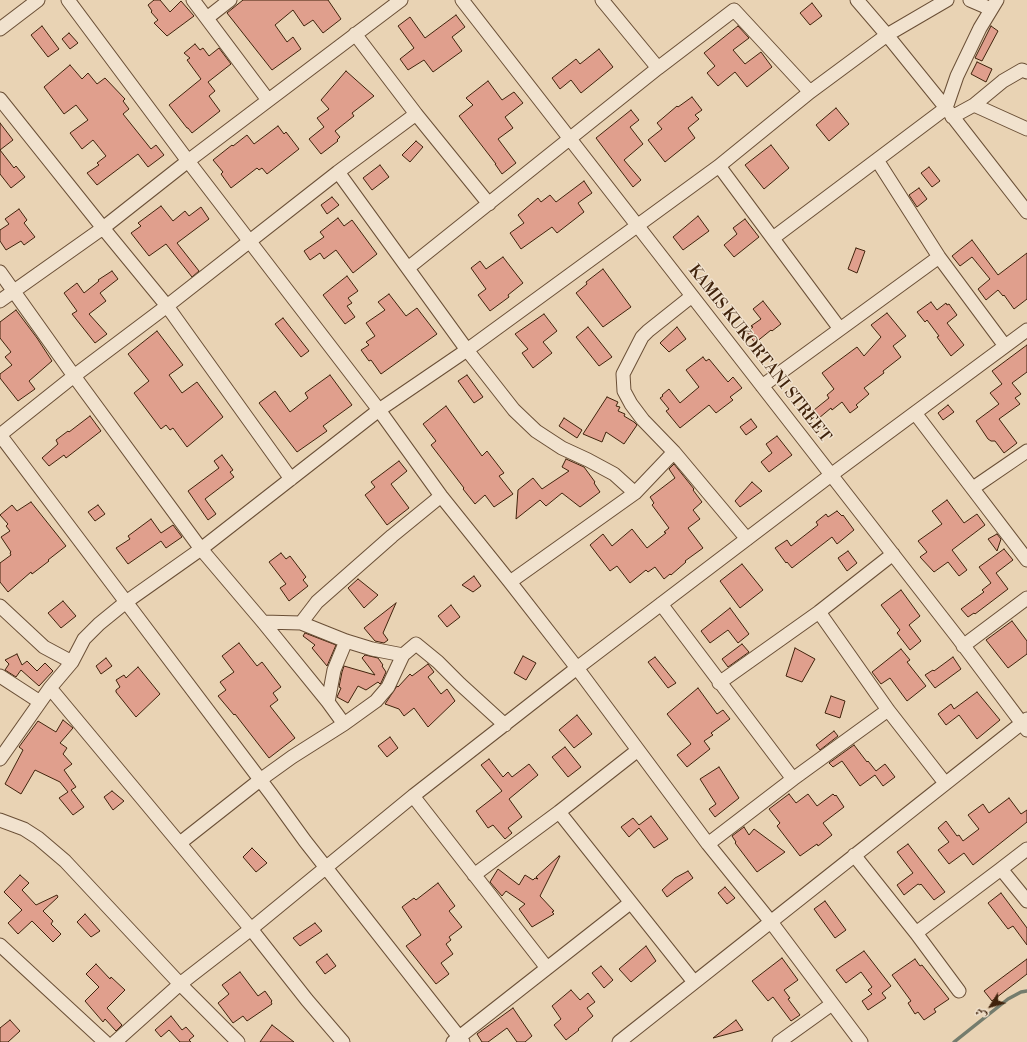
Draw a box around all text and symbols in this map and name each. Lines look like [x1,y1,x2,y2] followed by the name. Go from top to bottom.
[684,261,834,447] street label: KAMIS KUKORTANI STREET
[971,986,1011,1026] north arrow
[973,1005,990,1022] text: ش

